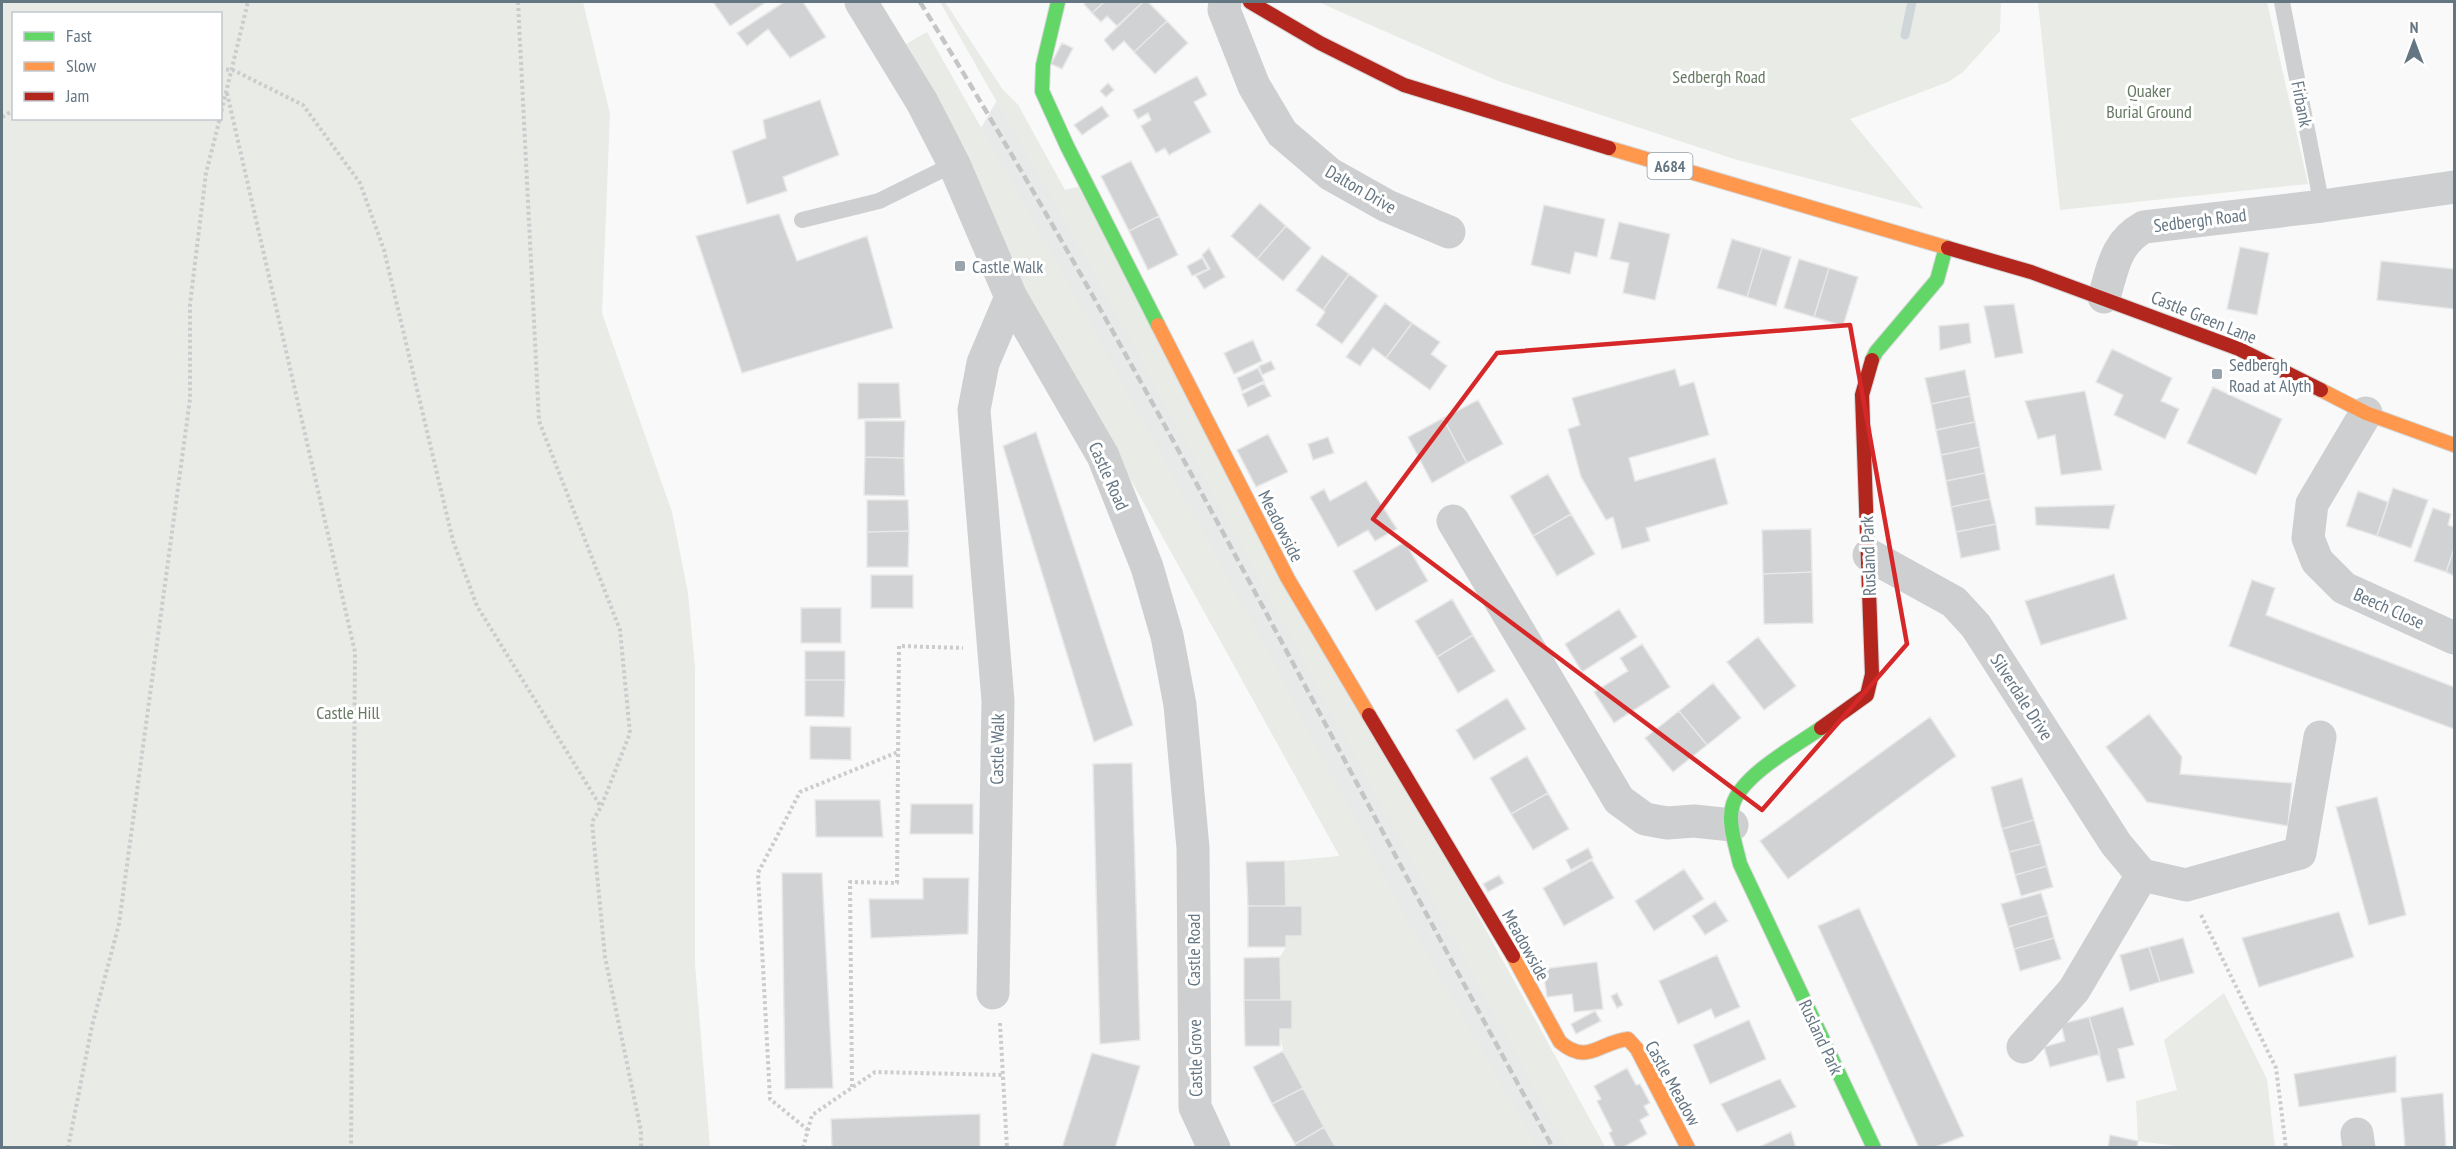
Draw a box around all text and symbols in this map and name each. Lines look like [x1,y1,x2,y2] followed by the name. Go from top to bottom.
[12,12,222,120] legend
[2384,12,2444,72] north arrow
[2410,17,2418,37] text: N
[66,24,92,47] text: Fast
[66,54,97,77] text: Slow
[1672,65,1766,88] park label: Sedbergh Road
[2106,79,2192,123] park label: Quaker Burial Ground
[2286,79,2318,129] street label: Firbank
[65,84,89,107] text: Jam
[1648,153,1692,179] road number: A684
[1322,160,1400,218] street label: Dalton Drive
[2152,203,2248,237] street label: Sedbergh Road
[972,255,1043,278] place label: Castle Walk
[953,259,967,273] marker: Castle Walk
[2148,285,2260,349] street label: Castle Green Lane
[2229,353,2311,397] place label: Sedbergh Road at Alyth
[2210,367,2224,381] marker: Sedbergh Road at Alyth
[1084,438,1134,514] street label: Castle Road
[1253,486,1309,566] street label: Meadowside
[1855,516,1881,596] street label: Rusland Park
[2350,582,2428,634] street label: Beech Close
[1986,650,2058,744] street label: Silverdale Drive
[316,701,381,724] park label: Castle Hill
[985,713,1009,785] street label: Castle Walk
[1497,906,1555,984] street label: Meadowside
[1182,914,1205,986] street label: Castle Road
[1794,996,1848,1078] street label: Rusland Park
[1183,1019,1207,1097] street label: Castle Grove
[1640,1036,1706,1130] street label: Castle Meadow

